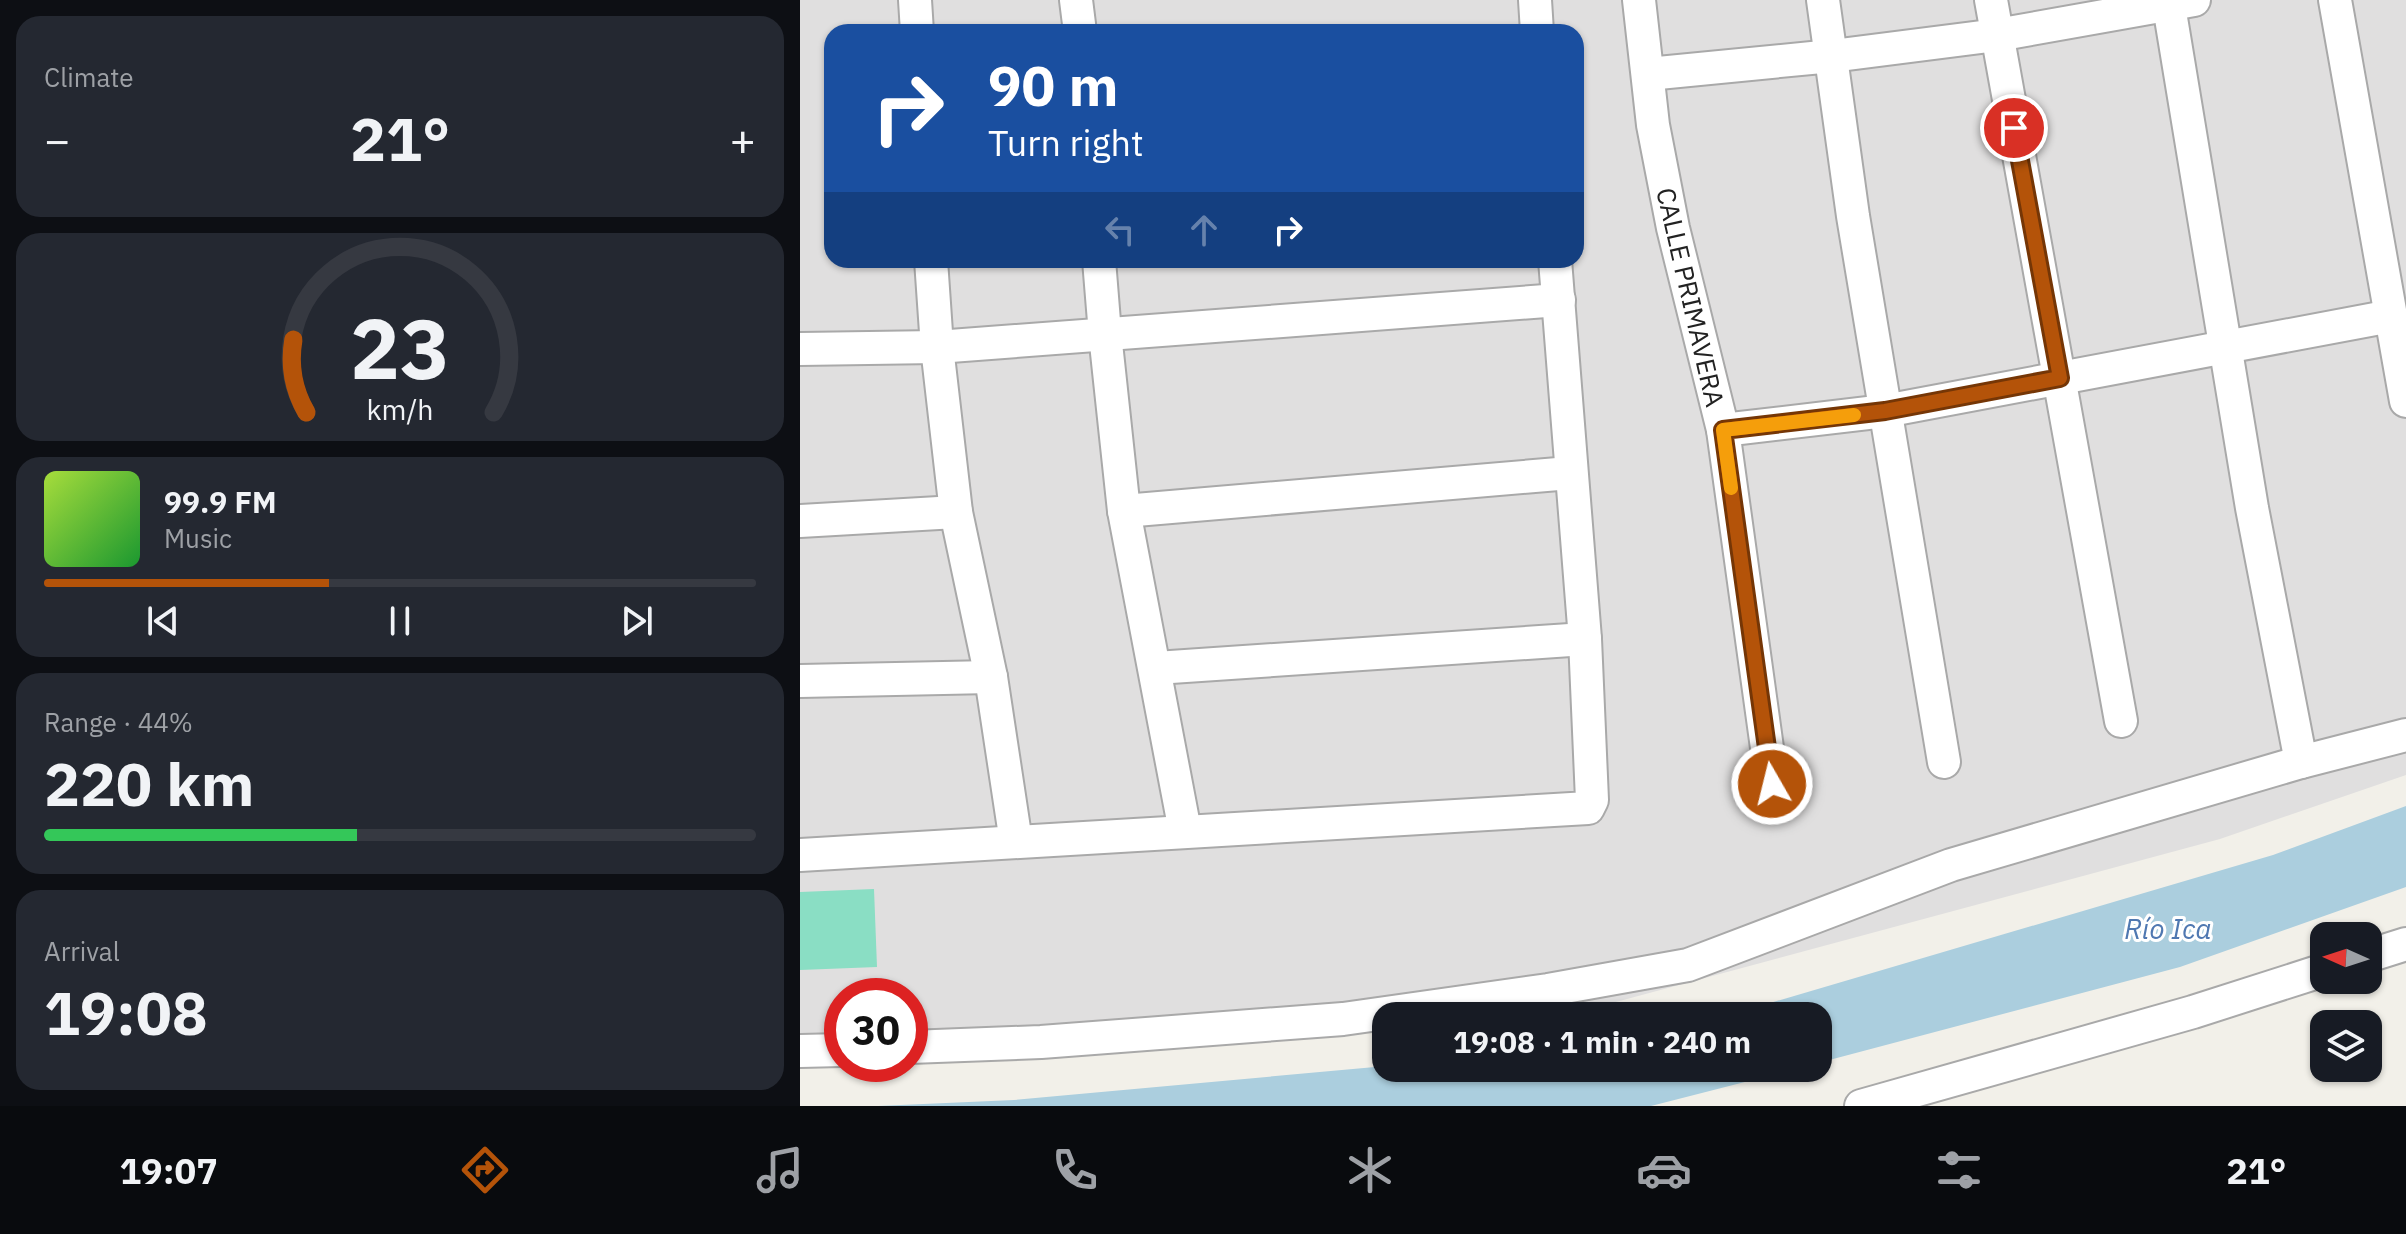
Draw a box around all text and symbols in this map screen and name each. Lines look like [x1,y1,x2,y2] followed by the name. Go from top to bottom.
[988,49,1118,121] text: 90 m
[856,56,960,160] icon: right
[44,60,134,94] text: Climate
[1980,94,2048,162] pin
[350,99,450,178] text: 21°
[1992,106,2036,150] icon: arrive
[44,111,70,168] text: −
[730,111,756,168] text: +
[988,119,1144,166] text: Turn right
[1649,184,1733,410] street label: CALLE PRIMAVERA
[1098,208,1142,252] icon: left
[1182,208,1226,252] icon: ahead
[1266,208,1310,252] icon: right
[350,293,450,401] text: 23
[366,391,434,428] text: km/h
[164,482,277,521] text: 99.9 FM
[164,521,232,555] text: Music
[141,599,185,643] icon: previous
[378,599,422,643] icon: pause
[615,599,659,643] icon: next
[44,705,193,739] text: Range · 44%
[1730,742,1814,826] position arrow
[44,744,254,823] text: 220 km
[2124,910,2212,947] water label: Río Ica
[2310,922,2382,994] north arrow
[2310,922,2382,1082] map controls
[44,934,120,968] text: Arrival
[44,973,208,1052] text: 19:08
[824,978,928,1082] speed limit sign: 30
[2310,1010,2382,1082] button: layers
[1453,1022,1751,1061] text: 19:08 · 1 min · 240 m
[457,1142,513,1198] icon: directions
[752,1142,808,1198] icon: music
[1047,1142,1103,1198] icon: phone
[1342,1142,1398,1198] icon: climate
[1636,1142,1692,1198] icon: car
[1931,1142,1987,1198] icon: filters
[119,1147,218,1194] text: 19:07
[2226,1147,2286,1194] text: 21°

